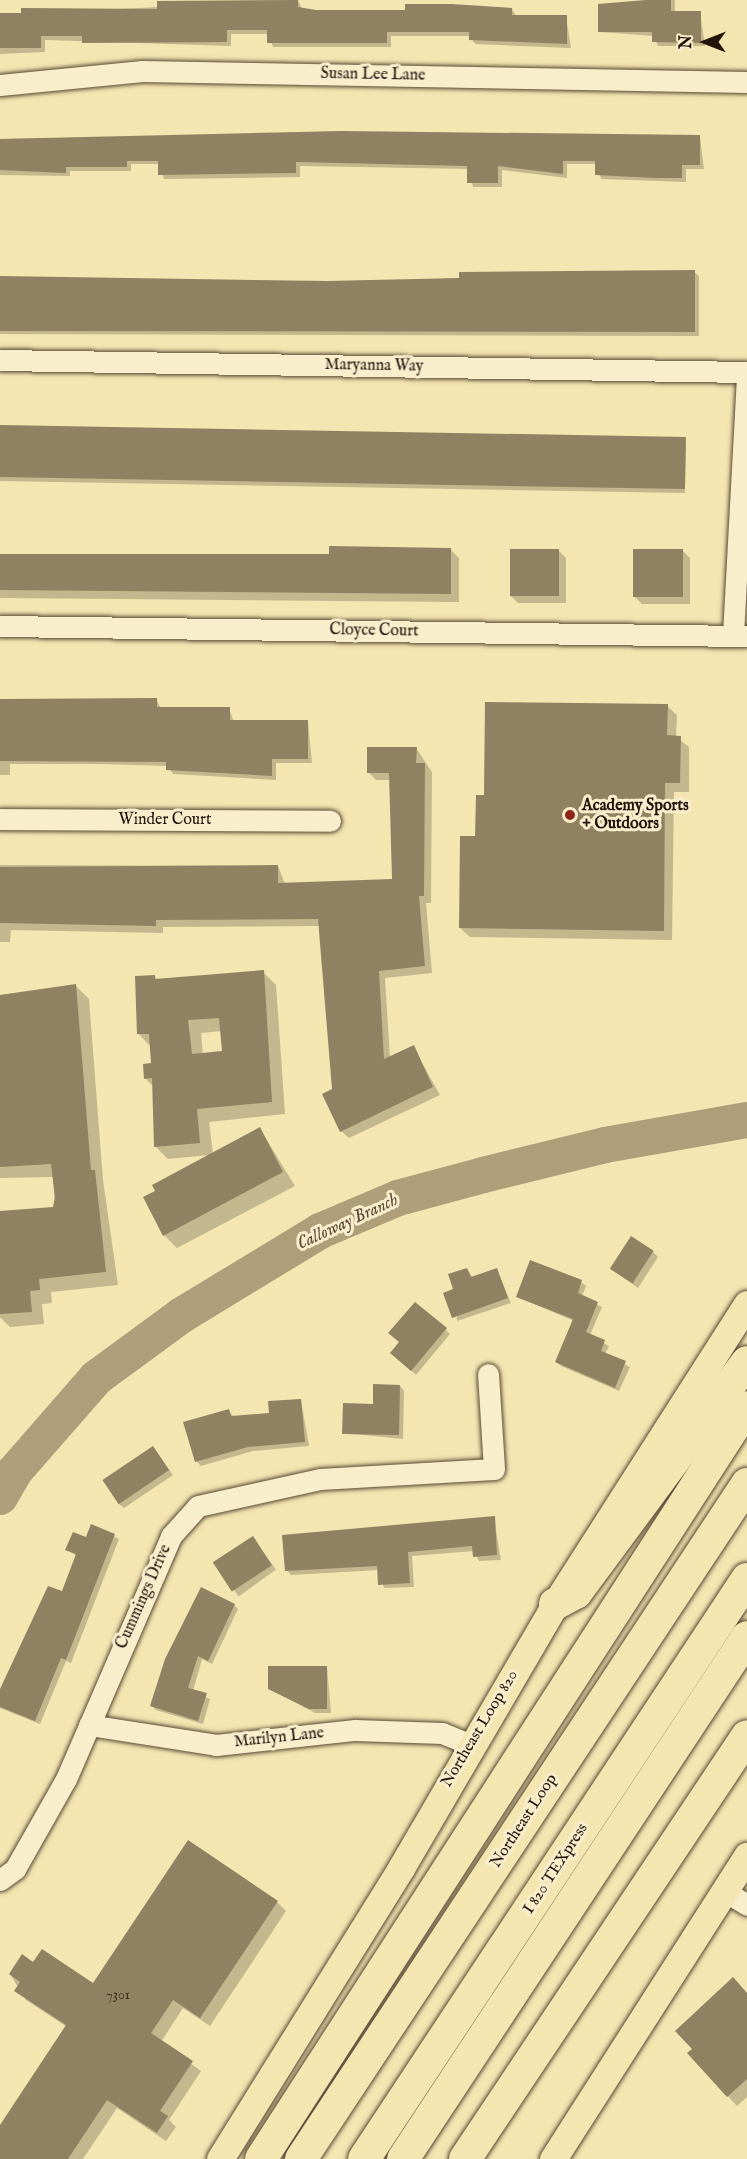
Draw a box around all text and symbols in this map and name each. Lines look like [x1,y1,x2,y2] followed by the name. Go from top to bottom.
[675,12,735,72] north arrow
[677,35,697,49] text: N
[320,64,426,86] street label: Susan Lee Lane
[324,356,424,376] street label: Maryanna Way
[329,621,419,641] street label: Cloyce Court
[582,796,689,834] place label: Academy Sports + Outdoors
[563,808,577,822] marker: Academy Sports + Outdoors
[119,810,211,830] street label: Winder Court
[294,1190,402,1256] water label: Calloway Branch
[112,1542,176,1652] street label: Cummings Drive
[437,1667,523,1791] street label: Northeast Loop 820
[233,1724,325,1752] street label: Marilyn Lane
[487,1770,561,1872] street label: Northeast Loop
[520,1820,592,1918] street label: I 820 TEXpress
[106,1987,130,2003] house number: 7301

